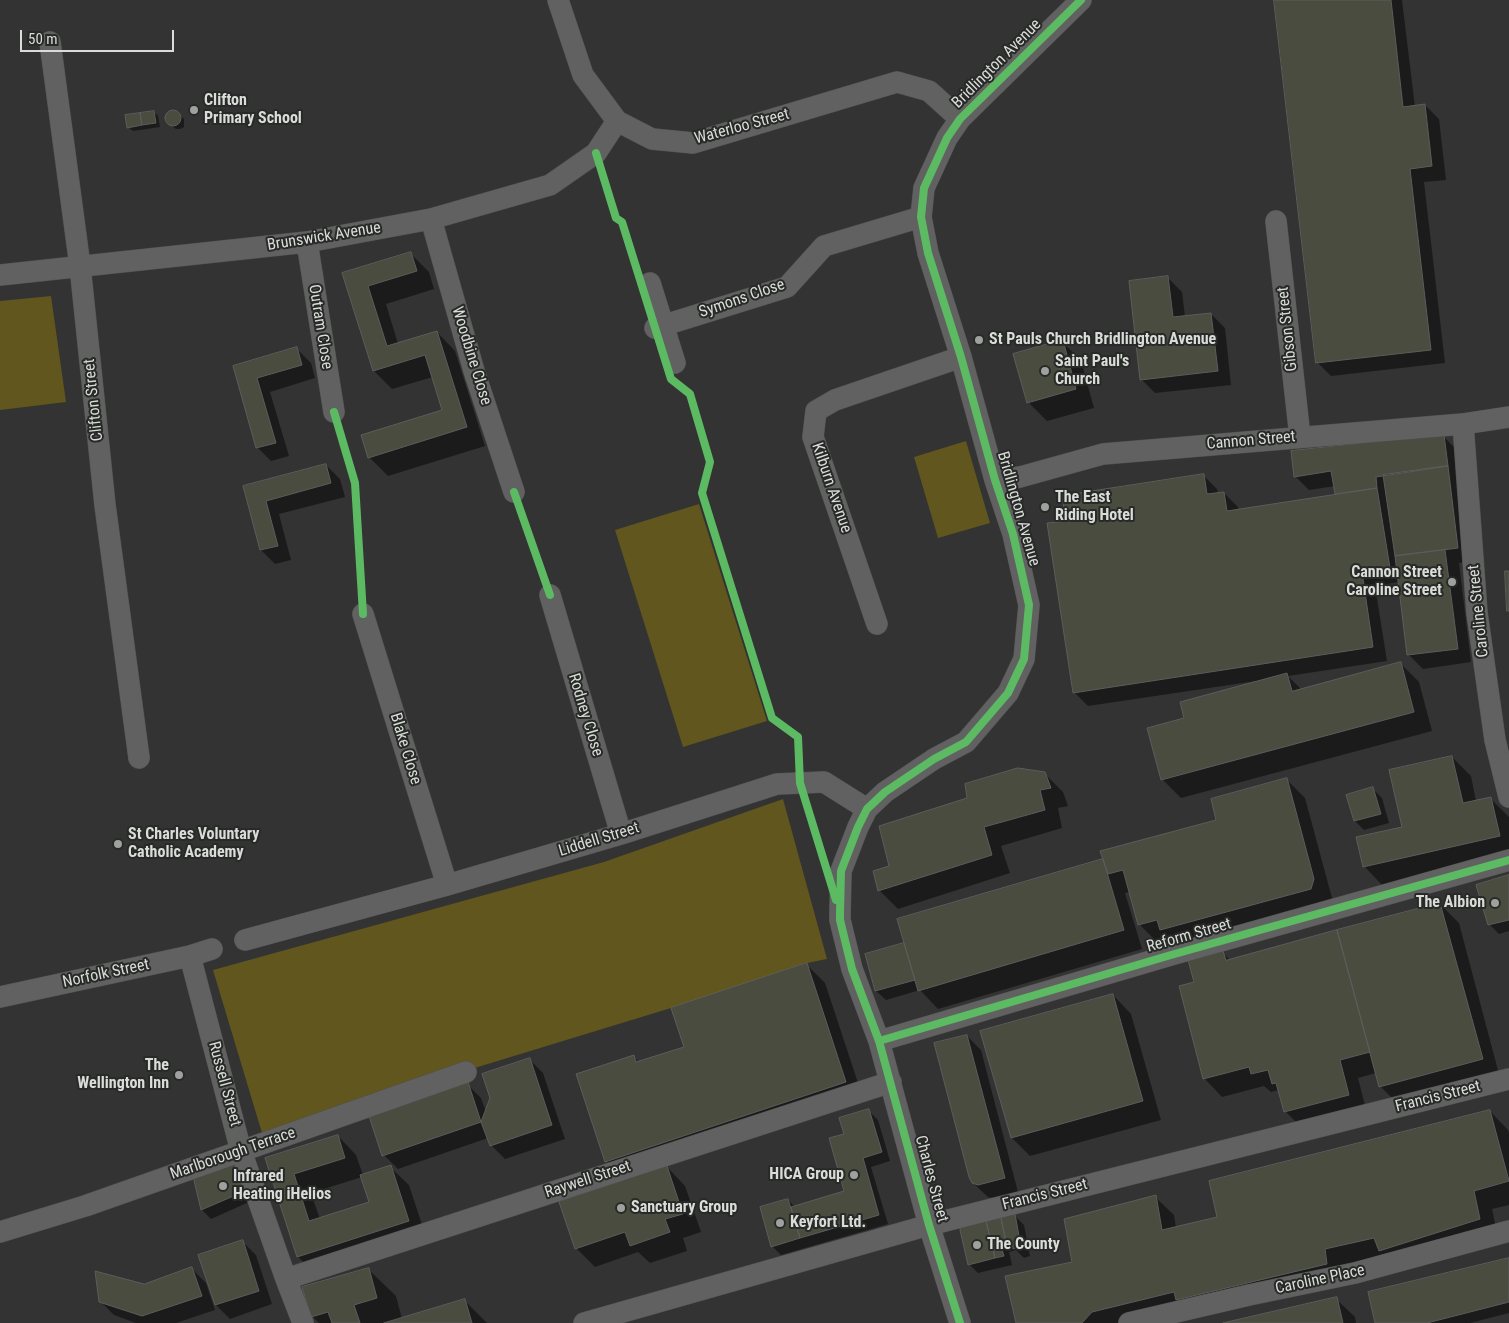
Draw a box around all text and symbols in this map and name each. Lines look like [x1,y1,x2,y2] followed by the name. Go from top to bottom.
[948,15,1046,113] street label: Bridlington Avenue
[22,20,176,52] scale bar
[28,30,58,48] text: 50 m
[204,91,302,129] place label: Clifton Primary School
[188,104,200,116] marker: Clifton Primary School
[692,105,792,149] street label: Waterloo Street
[266,219,382,255] street label: Brunswick Avenue
[697,275,787,323] street label: Symons Close
[304,283,336,371] street label: Outram Close
[1274,286,1302,372] street label: Gibson Street
[447,304,495,408] street label: Woodbine Close
[989,330,1216,350] place label: St Pauls Church Bridlington Avenue
[973,334,985,346] marker: St Pauls Church Bridlington Avenue
[1055,352,1129,390] place label: Saint Paul's Church
[80,358,108,442] street label: Clifton Street
[1039,365,1051,377] marker: Saint Paul's Church
[1206,428,1296,454] street label: Cannon Street
[807,440,855,536] street label: Kilburn Avenue
[992,449,1044,569] street label: Bridlington Avenue
[1055,488,1134,526] place label: The East Riding Hotel
[1039,501,1051,513] marker: The East Riding Hotel
[1346,563,1442,601] place label: Cannon Street Caroline Street
[1465,564,1493,658] street label: Caroline Street
[1446,576,1458,588] marker: Cannon Street Caroline Street
[563,671,607,759] street label: Rodney Close
[385,711,425,787] street label: Blake Close
[556,819,642,861] street label: Liddell Street
[128,825,259,863] place label: St Charles Voluntary Catholic Academy
[112,838,124,850] marker: St Charles Voluntary Catholic Academy
[1416,893,1485,913] place label: The Albion
[1489,897,1501,909] marker: The Albion
[1144,915,1234,957] street label: Reform Street
[61,955,151,993] street label: Norfolk Street
[203,1040,245,1128] street label: Russell Street
[77,1056,169,1094] place label: The Wellington Inn
[173,1069,185,1081] marker: The Wellington Inn
[1393,1077,1483,1117] street label: Francis Street
[168,1124,298,1184] street label: Marlborough Terrace
[910,1134,952,1224] street label: Charles Street
[543,1157,633,1203] street label: Raywell Street
[769,1165,844,1185] place label: HICA Group
[233,1167,331,1205] place label: Infrared Heating iHelios
[848,1169,860,1181] marker: HICA Group
[1000,1175,1090,1215] street label: Francis Street
[217,1180,229,1192] marker: Infrared Heating iHelios
[631,1198,737,1218] place label: Sanctuary Group
[615,1202,627,1214] marker: Sanctuary Group
[790,1213,866,1233] place label: Keyfort Ltd.
[774,1217,786,1229] marker: Keyfort Ltd.
[987,1235,1060,1255] place label: The County
[971,1239,983,1251] marker: The County
[1274,1261,1366,1299] street label: Caroline Place

